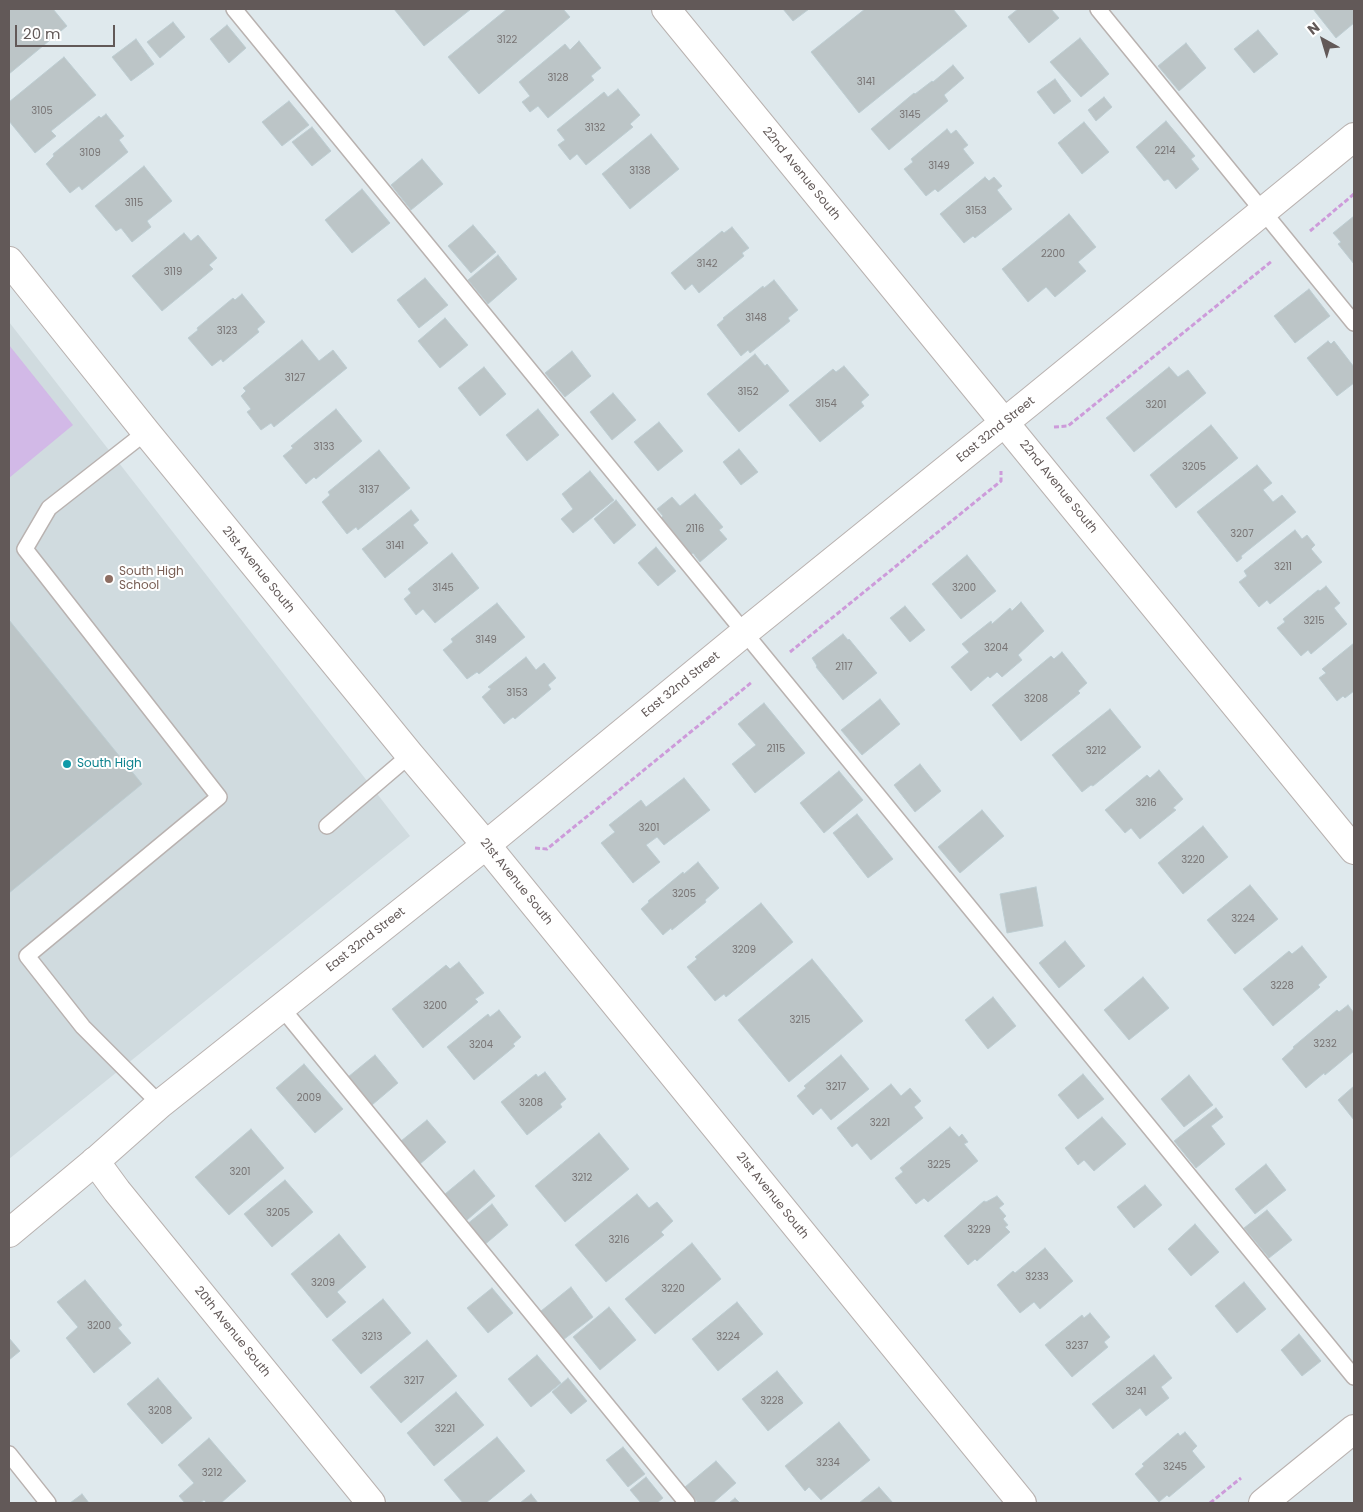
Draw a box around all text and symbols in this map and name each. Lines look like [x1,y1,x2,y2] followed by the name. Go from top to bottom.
[18,15,118,47] scale bar
[1298,15,1348,65] north arrow
[1303,17,1324,39] text: N
[23,23,61,44] text: 20 m
[497,34,517,46] house number: 3122
[547,72,569,84] house number: 3128
[857,76,875,88] house number: 3141
[31,105,53,117] house number: 3105
[899,109,921,121] house number: 3145
[585,122,605,134] house number: 3132
[759,125,843,223] street label: 22nd Avenue South
[1155,145,1175,157] house number: 2214
[79,147,101,159] house number: 3109
[928,160,950,172] house number: 3149
[629,165,651,177] house number: 3138
[125,197,143,209] house number: 3115
[965,205,987,217] house number: 3153
[1041,248,1065,260] house number: 2200
[696,258,718,270] house number: 3142
[164,266,182,278] house number: 3119
[745,312,767,324] house number: 3148
[217,325,237,337] house number: 3123
[285,372,305,384] house number: 3127
[737,386,759,398] house number: 3152
[954,394,1038,466] street label: East 32nd Street
[815,398,837,410] house number: 3154
[1145,399,1167,411] house number: 3201
[1016,438,1100,536] street label: 22nd Avenue South
[314,441,334,453] house number: 3133
[1182,461,1206,473] house number: 3205
[359,484,379,496] house number: 3137
[686,523,704,535] house number: 2116
[219,524,297,616] street label: 21st Avenue South
[1230,528,1254,540] house number: 3207
[386,540,404,552] house number: 3141
[1274,561,1292,573] house number: 3211
[119,565,184,593] place label: South High School
[103,573,115,585] marker: South High School
[432,582,454,594] house number: 3145
[952,582,976,594] house number: 3200
[1303,615,1325,627] house number: 3215
[475,634,497,646] house number: 3149
[984,642,1008,654] house number: 3204
[639,649,723,721] street label: East 32nd Street
[835,661,853,673] house number: 2117
[506,687,528,699] house number: 3153
[1024,693,1048,705] house number: 3208
[767,743,785,755] house number: 2115
[1086,745,1106,757] house number: 3212
[77,757,142,771] place label: South High
[61,758,73,770] marker: South High
[1135,797,1157,809] house number: 3216
[638,822,660,834] house number: 3201
[477,836,555,928] street label: 21st Avenue South
[1181,854,1205,866] house number: 3220
[672,888,696,900] house number: 3205
[324,905,408,975] street label: East 32nd Street
[1231,913,1255,925] house number: 3224
[732,944,756,956] house number: 3209
[1270,980,1294,992] house number: 3228
[423,1000,447,1012] house number: 3200
[789,1014,811,1026] house number: 3215
[1313,1038,1337,1050] house number: 3232
[469,1039,493,1051] house number: 3204
[826,1081,846,1093] house number: 3217
[297,1092,321,1104] house number: 2009
[519,1097,543,1109] house number: 3208
[870,1117,890,1129] house number: 3221
[733,1150,811,1242] street label: 21st Avenue South
[927,1159,951,1171] house number: 3225
[229,1166,251,1178] house number: 3201
[572,1172,592,1184] house number: 3212
[266,1207,290,1219] house number: 3205
[967,1224,991,1236] house number: 3229
[608,1234,630,1246] house number: 3216
[1025,1271,1049,1283] house number: 3233
[311,1277,335,1289] house number: 3209
[661,1283,685,1295] house number: 3220
[191,1284,273,1380] street label: 20th Avenue South
[87,1320,111,1332] house number: 3200
[362,1331,382,1343] house number: 3213
[716,1331,740,1343] house number: 3224
[1066,1340,1088,1352] house number: 3237
[404,1375,424,1387] house number: 3217
[1125,1386,1147,1398] house number: 3241
[760,1395,784,1407] house number: 3228
[148,1405,172,1417] house number: 3208
[435,1423,455,1435] house number: 3221
[816,1457,840,1469] house number: 3234
[1163,1461,1187,1473] house number: 3245
[202,1467,222,1479] house number: 3212

